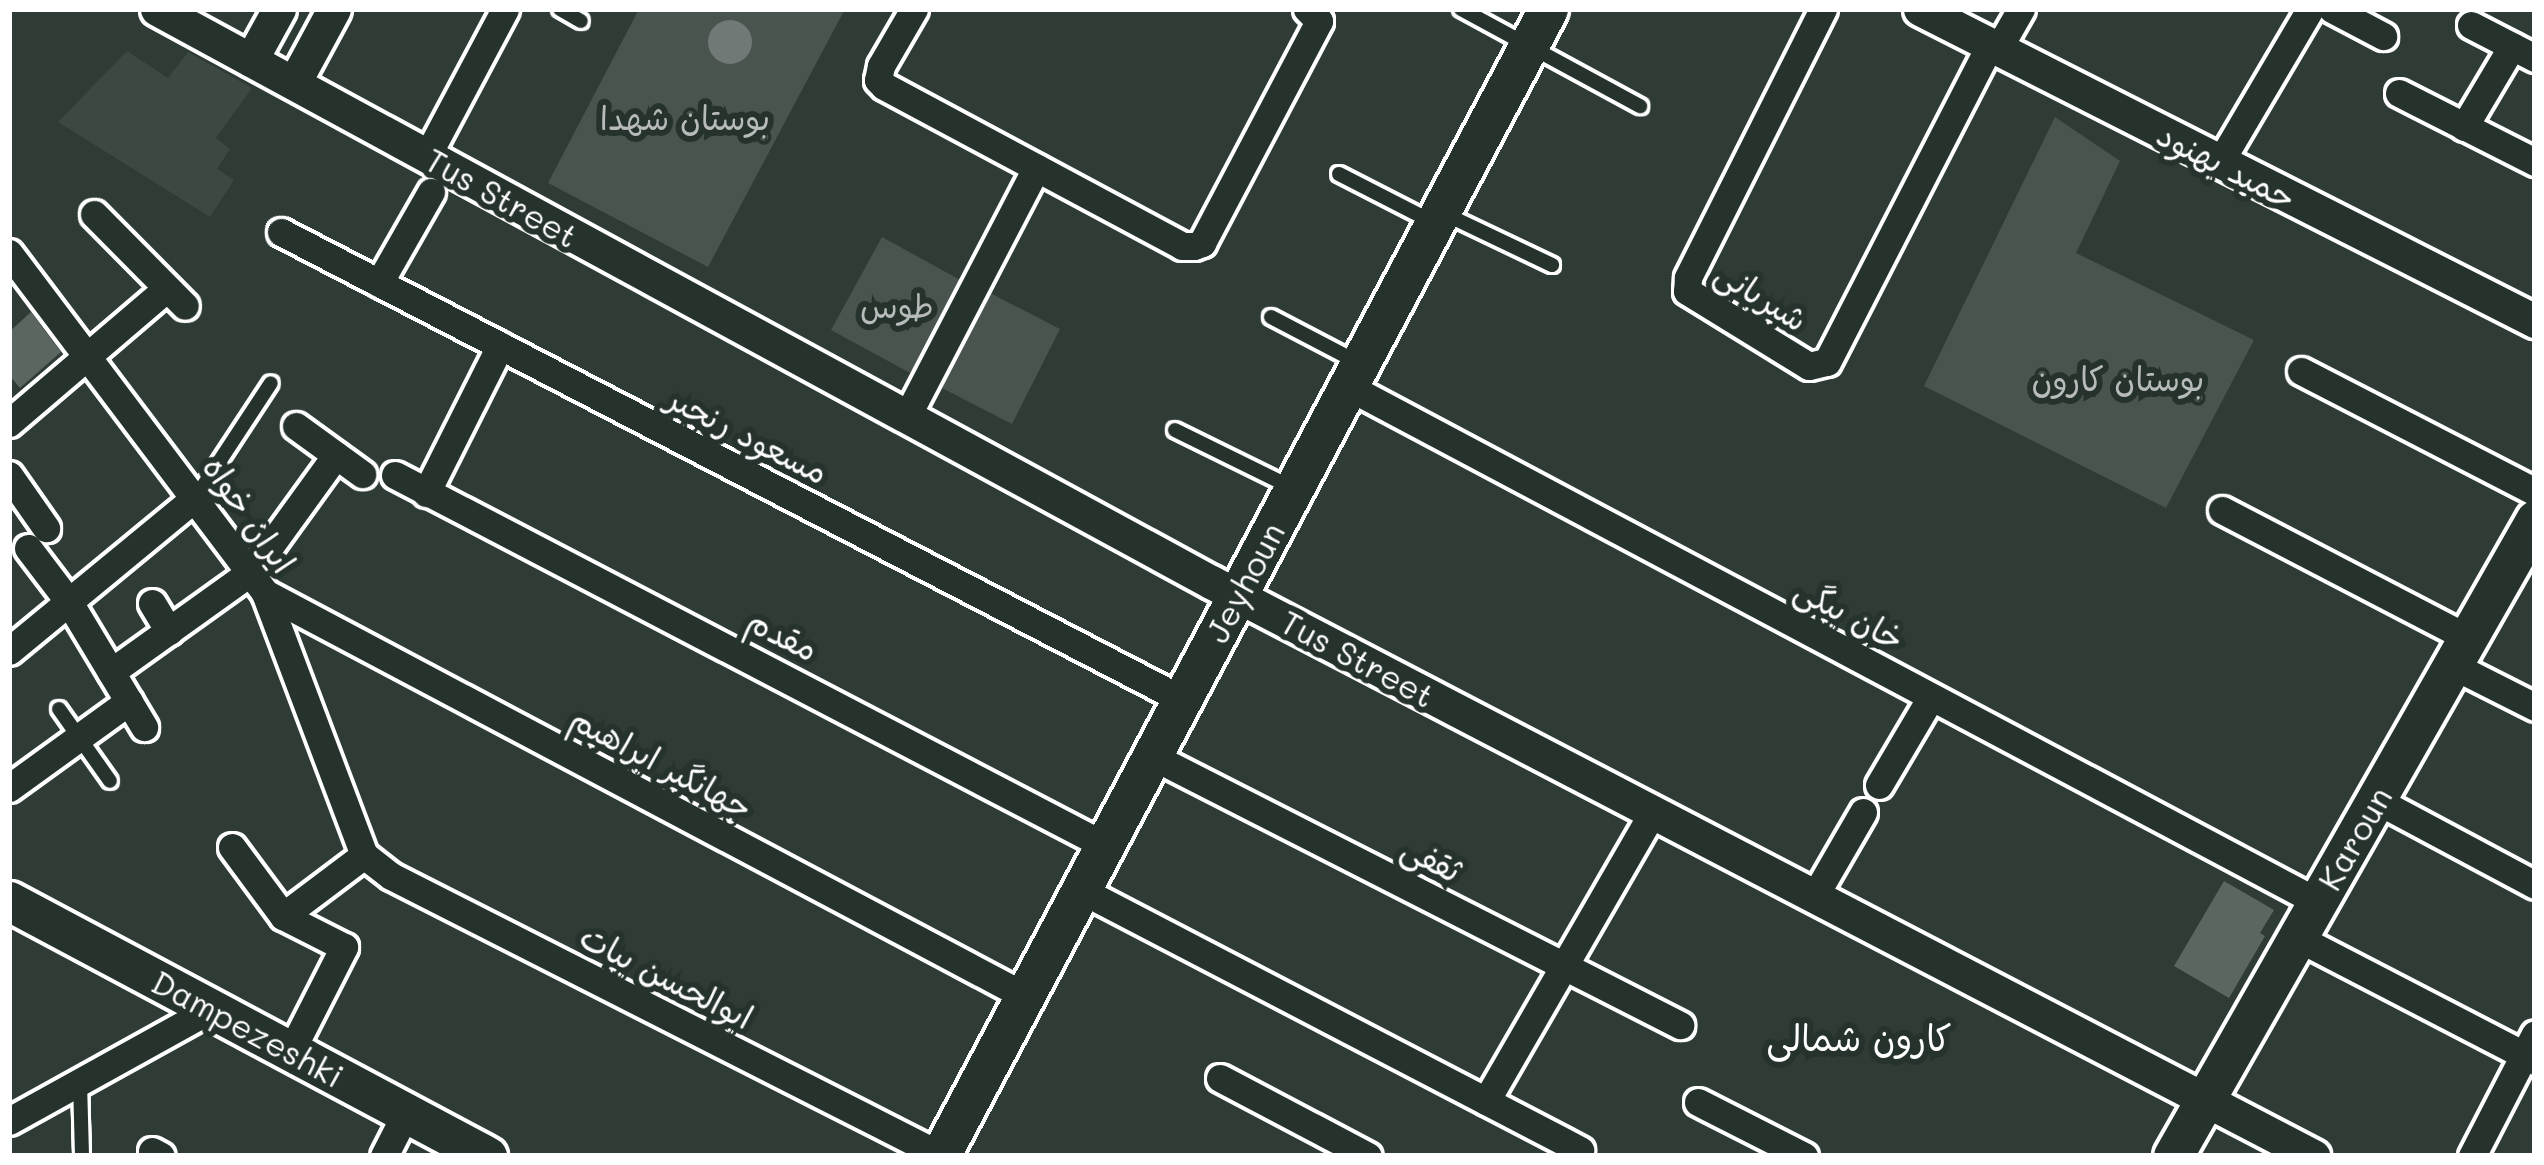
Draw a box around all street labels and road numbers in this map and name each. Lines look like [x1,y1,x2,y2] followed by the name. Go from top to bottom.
[2151,113,2303,217] street label: حمید بهنود
[419,139,585,255] street label: Tus Street
[1709,251,1815,339] street label: شیربانی
[661,377,835,491] street label: مسعود رنجبر
[195,448,305,580] street label: ایران خواه
[1196,515,1292,649] street label: Jeyhoun
[1789,568,1911,658] street label: خان بیگی
[741,599,825,669] street label: مقدم
[1275,601,1441,715] street label: Tus Street
[564,697,760,827] street label: جهانگیر ابراهیم
[2309,779,2399,897] street label: Karoun
[1396,826,1468,890] street label: ثقفی
[574,916,760,1036] street label: ابوالحسن بیات
[145,961,351,1095] street label: Dampezeshki

